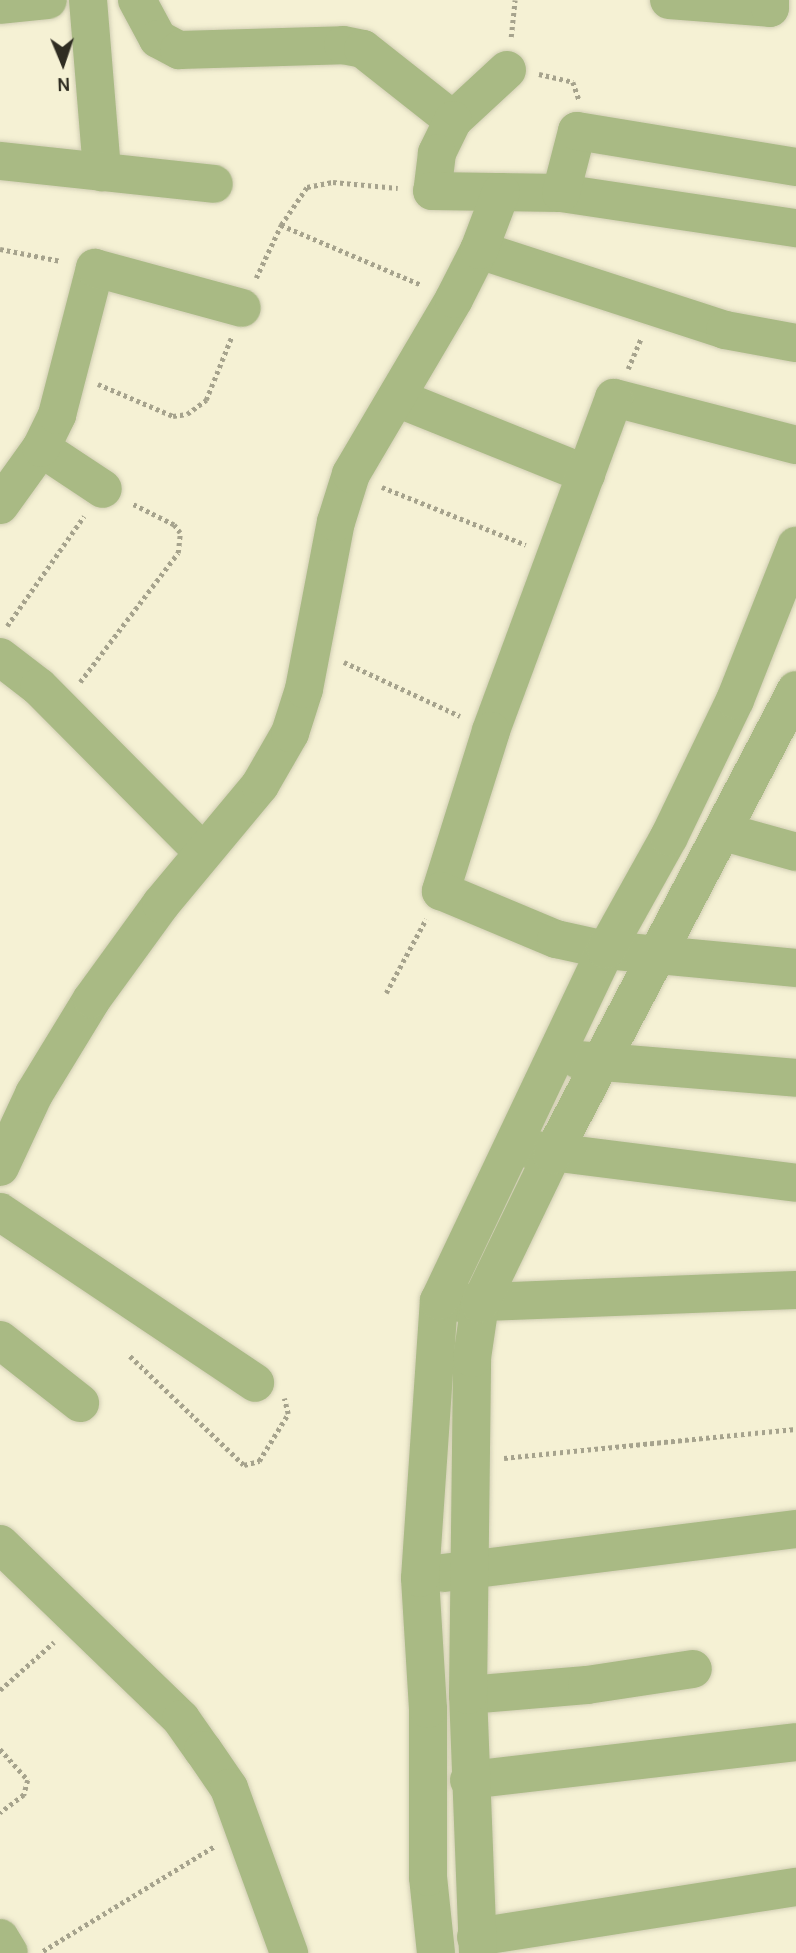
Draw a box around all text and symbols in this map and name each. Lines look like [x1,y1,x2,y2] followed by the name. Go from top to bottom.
[28,28,98,98] north arrow
[57,73,71,95] text: N

